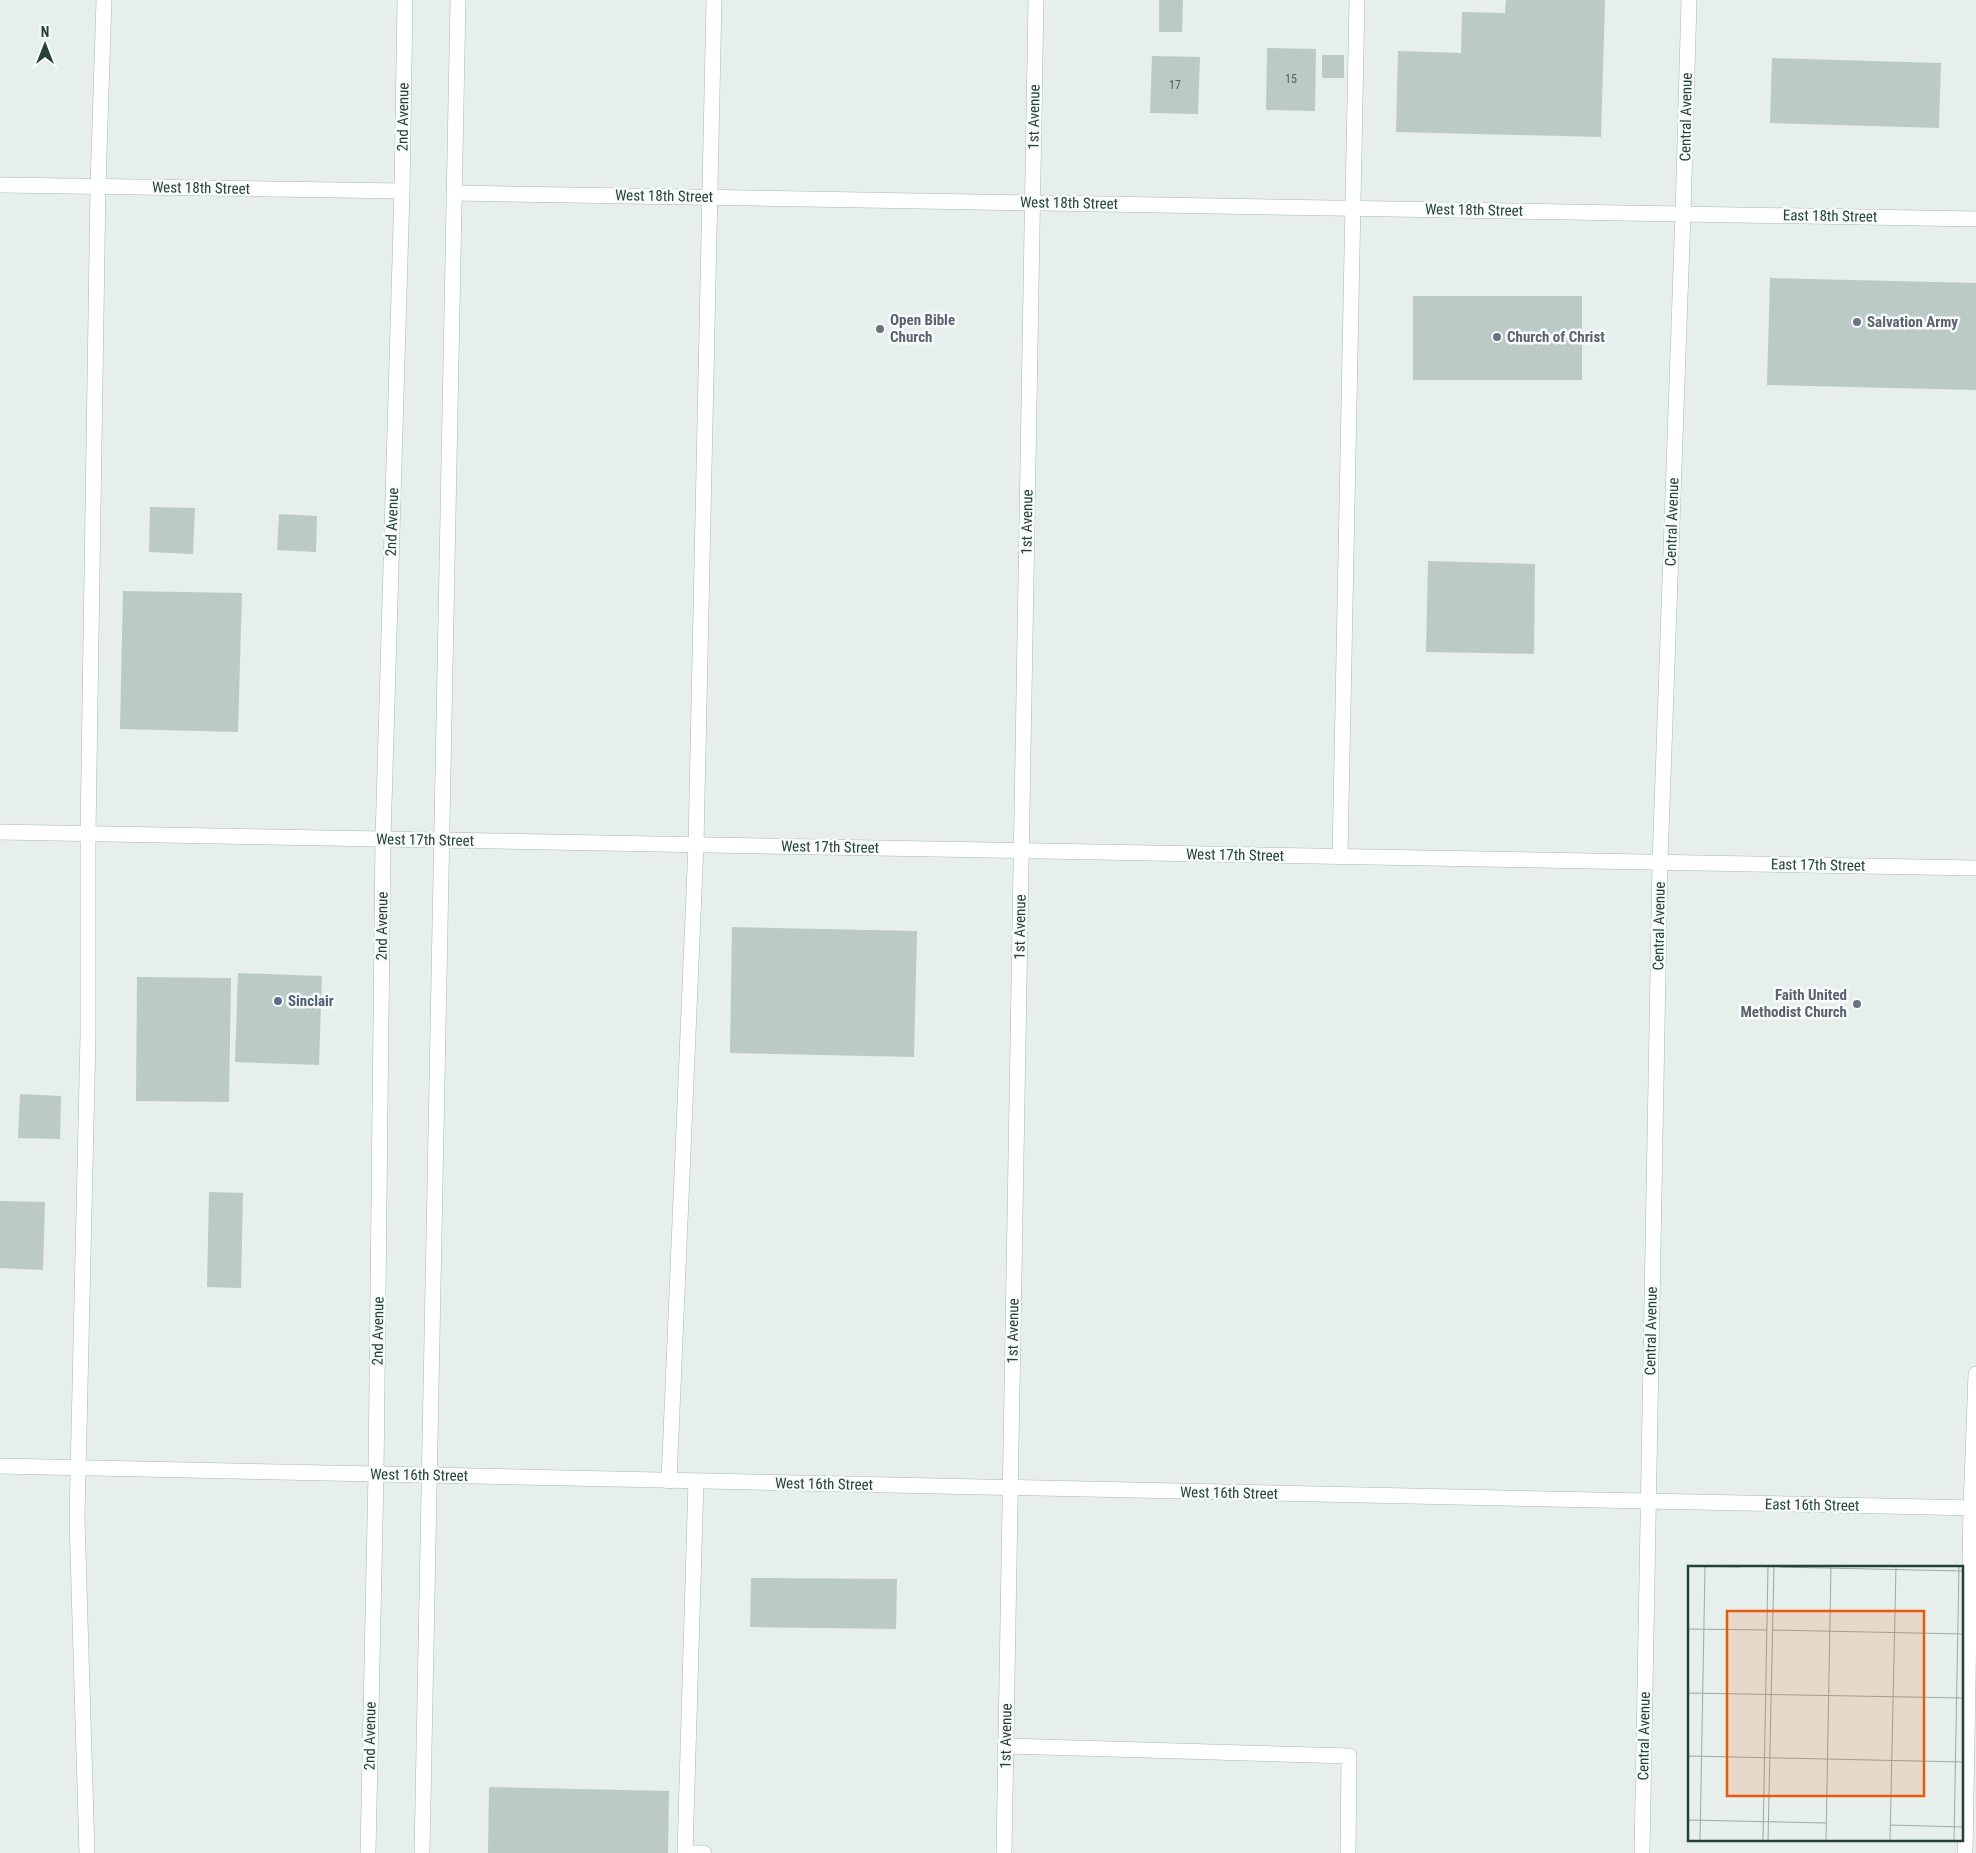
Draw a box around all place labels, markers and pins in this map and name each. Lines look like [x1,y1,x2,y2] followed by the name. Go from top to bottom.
[890,311,955,346] place label: Open Bible Church
[1867,313,1958,331] place label: Salvation Army
[1851,316,1863,328] marker: Salvation Army
[874,323,886,335] marker: Open Bible Church
[1507,328,1605,346] place label: Church of Christ
[1491,331,1503,343] marker: Church of Christ
[1741,986,1847,1021] place label: Faith United Methodist Church
[288,992,334,1010] place label: Sinclair
[272,995,284,1007] marker: Sinclair
[1851,998,1863,1010] marker: Faith United Methodist Church

